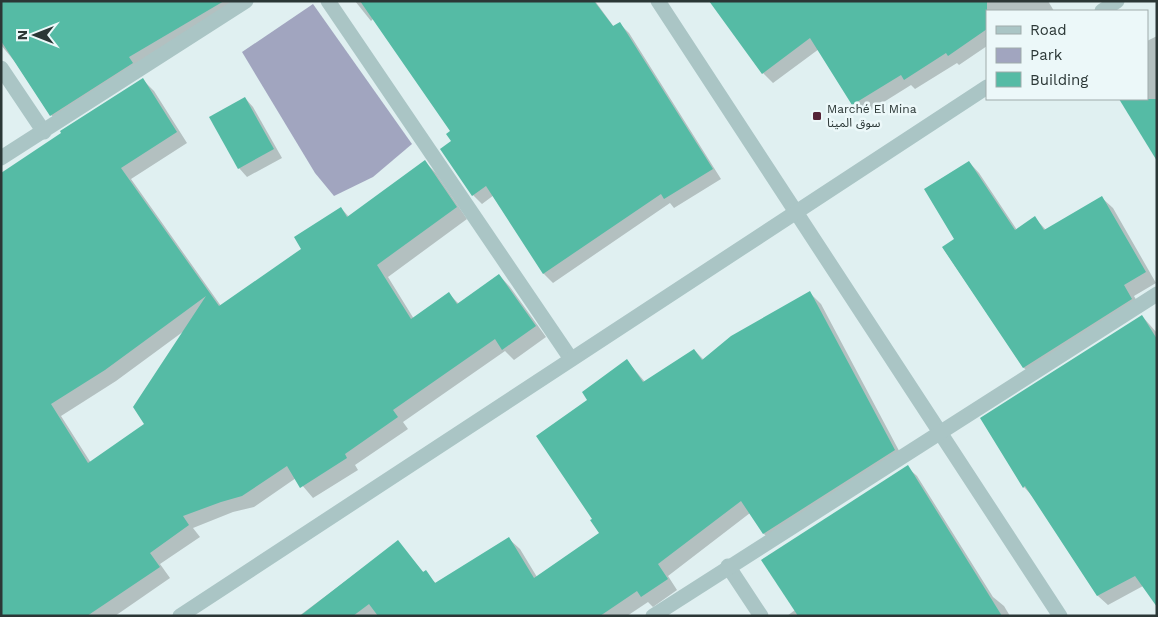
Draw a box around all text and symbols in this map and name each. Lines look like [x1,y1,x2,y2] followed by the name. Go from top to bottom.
[10,10,60,60] north arrow
[986,10,1148,100] legend
[1030,21,1067,39] text: Road
[14,30,30,40] text: N
[1030,46,1063,64] text: Park
[1030,71,1088,89] text: Building
[827,102,917,130] place label: Marché El Mina سوق المينا
[811,110,823,122] marker: Marché El Mina سوق المينا

